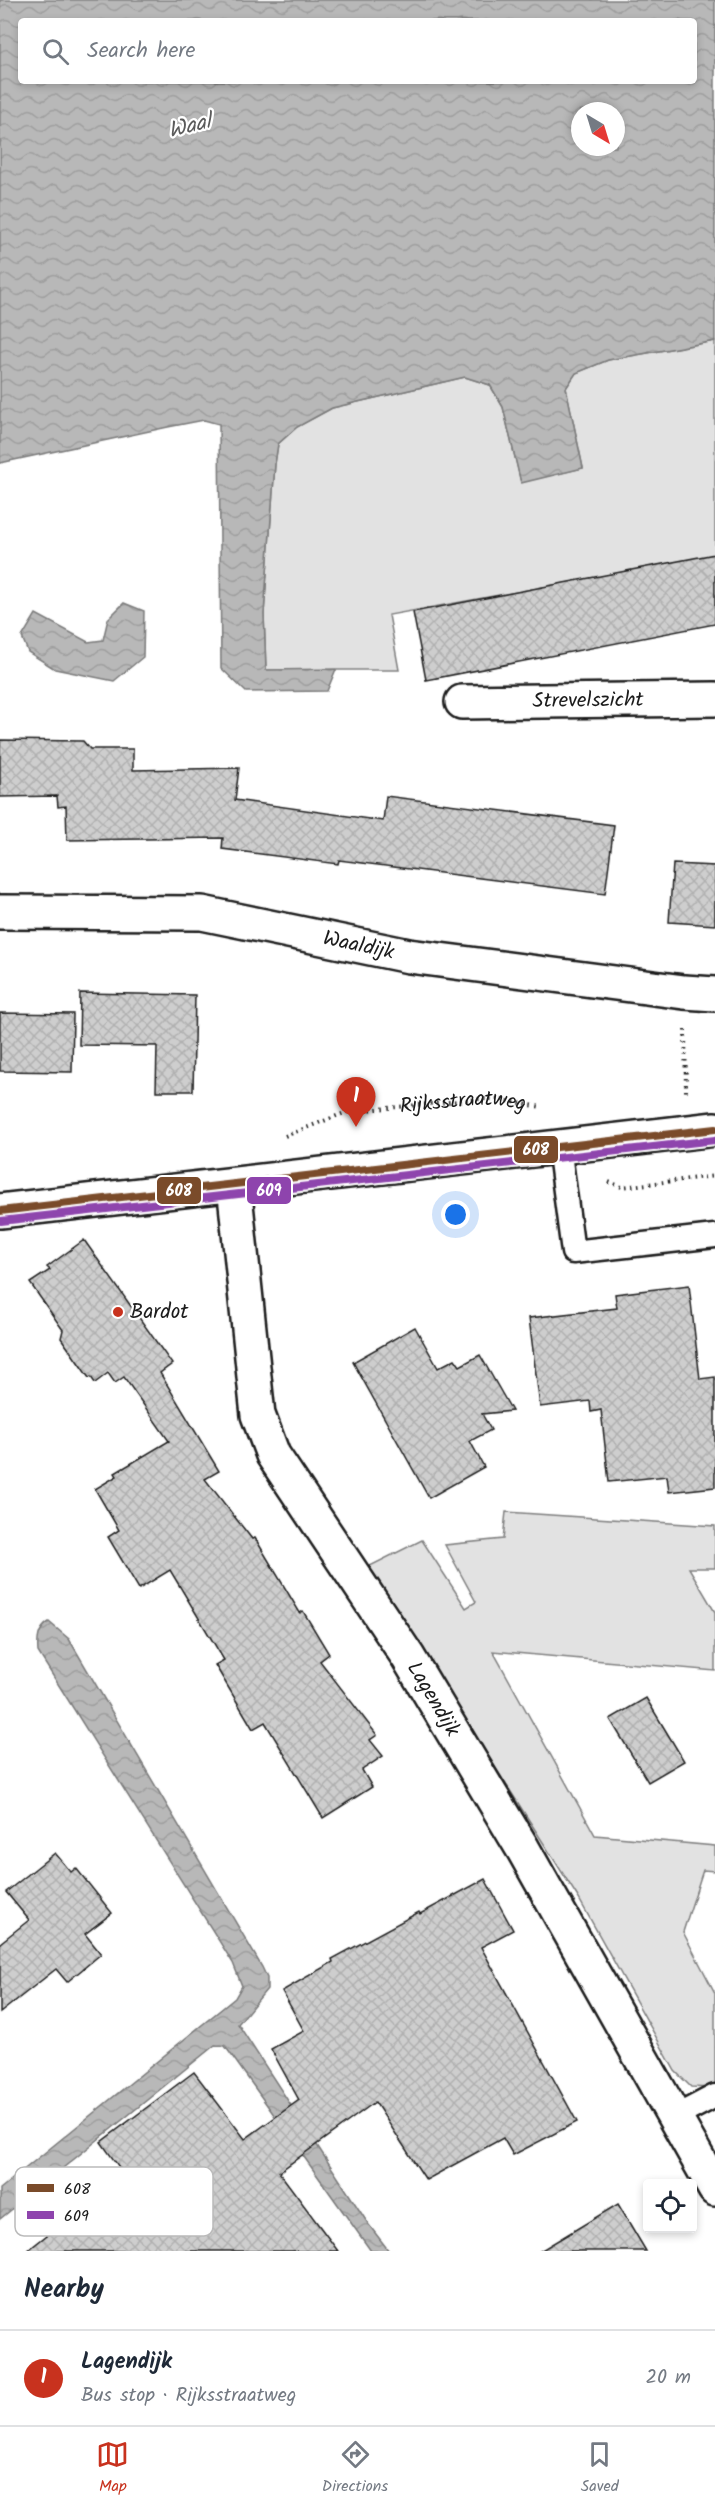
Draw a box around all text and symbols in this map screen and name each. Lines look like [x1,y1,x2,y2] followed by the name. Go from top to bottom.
[18,18,697,84] search box
[87,34,195,69] text: Search here
[39,35,72,68] icon: search
[571,102,625,156] north arrow
[165,104,220,149] water label: Waal
[532,683,645,718] street label: Strevelszicht
[320,922,397,969] street label: Waaldijk
[336,1078,376,1127] pin: 1
[398,1082,529,1123] street label: Rijksstraatweg
[513,1135,559,1164] line badge: 608
[523,1138,550,1163] text: 608
[156,1176,202,1205] line badge: 608
[246,1176,292,1205] line badge: 609
[166,1179,193,1204] text: 608
[257,1179,281,1204] text: 609
[441,1200,470,1229] your location
[130,1296,189,1329] place label: Bardot
[111,1305,125,1319] marker: Bardot
[398,1655,469,1743] street label: Lagendijk
[15,2167,213,2236] legend
[64,2177,91,2202] text: 608
[643,2179,697,2233] map controls
[643,2179,697,2233] button: locate
[64,2204,89,2229] text: 609
[24,2269,104,2311] text: Nearby
[81,2345,172,2380] text: Lagendijk
[40,2362,47,2394] text: 1
[645,2362,691,2394] text: 20 m
[81,2380,296,2412] text: Bus stop · Rijksstraatweg
[96,2438,129,2499] tab: Map
[322,2438,388,2499] tab: Directions
[581,2438,619,2499] tab: Saved

